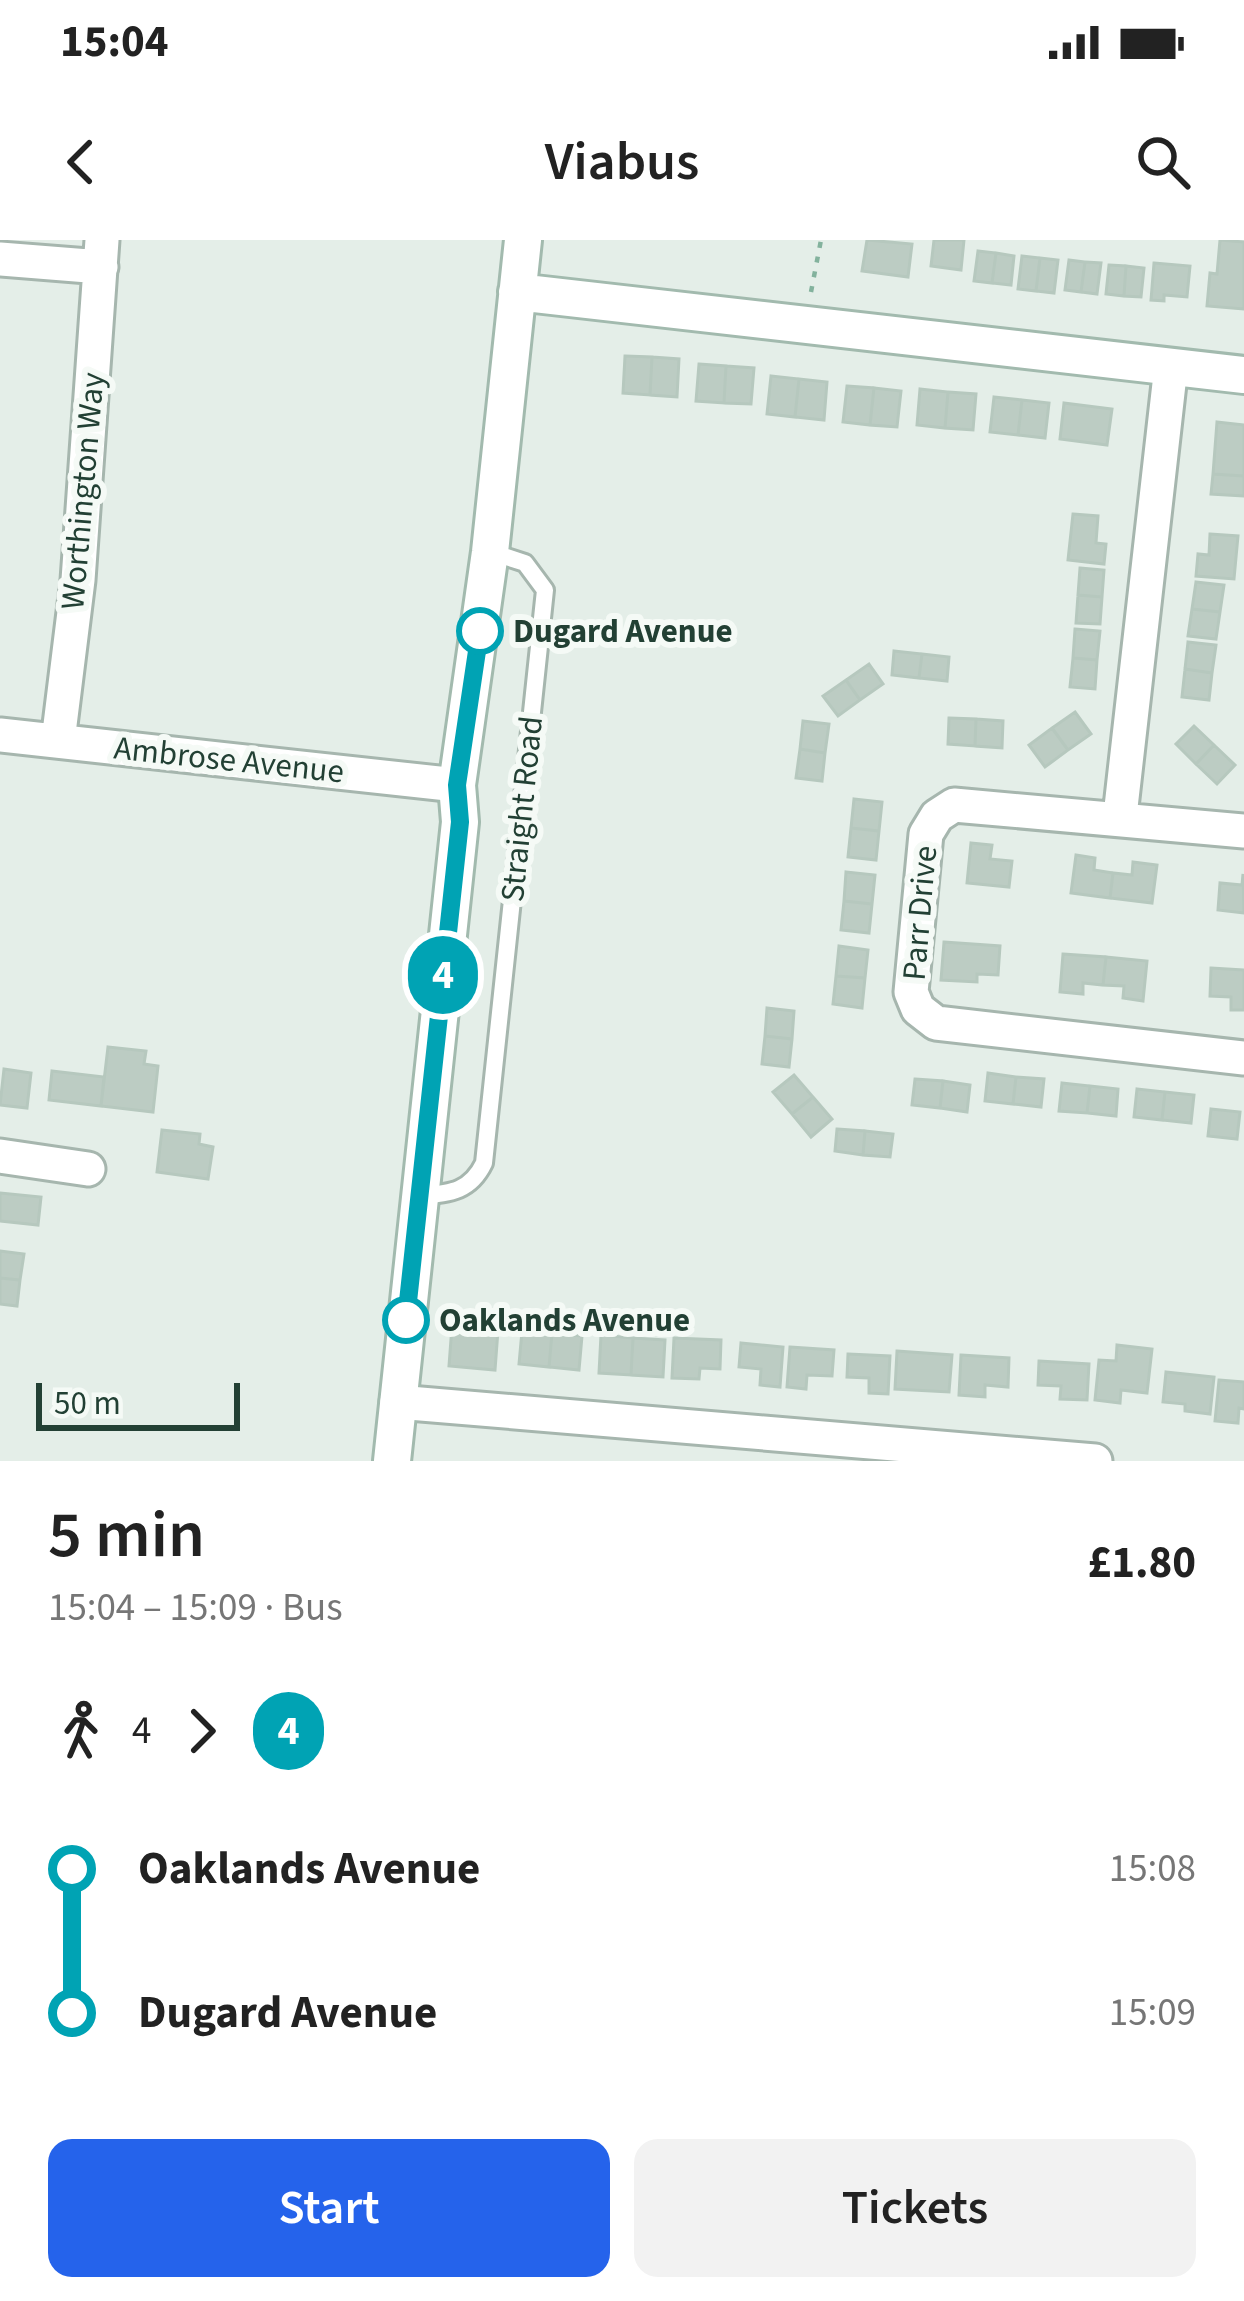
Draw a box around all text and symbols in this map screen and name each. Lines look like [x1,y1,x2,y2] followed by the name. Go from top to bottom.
[60,10,169,74] text: 15:04
[545,124,699,201] text: Viabus
[48,129,114,195] icon: back
[1130,129,1196,195] icon: search
[49,370,117,612] street label: Worthington Way
[513,608,733,655] place label: Dugard Avenue
[458,609,502,653] marker: Dugard Avenue
[489,714,555,904] street label: Straight Road
[112,725,346,795] street label: Ambrose Avenue
[891,844,949,982] street label: Parr Drive
[404,936,482,1014] line badge: 4
[432,945,454,1005] text: 4
[439,1297,690,1344] place label: Oaklands Avenue
[384,1298,428,1342] marker: Oaklands Avenue
[36,1377,240,1430] scale bar
[54,1380,121,1427] text: 50 m
[48,1488,205,1582] text: 5 min
[1087,1531,1196,1595] text: £1.80
[48,1580,343,1636] text: 15:04 – 15:09 · Bus
[48,1698,114,1764] icon: walk
[169,1698,235,1764] icon: forward
[277,1701,300,1761] text: 4
[132,1703,151,1759] text: 4
[138,1837,480,1901] text: Oaklands Avenue
[1109,1841,1196,1897] text: 15:08
[138,1981,437,2045] text: Dugard Avenue
[1109,1985,1196,2041] text: 15:09
[48,2139,610,2277] button: Start
[634,2139,1196,2277] button: Tickets

